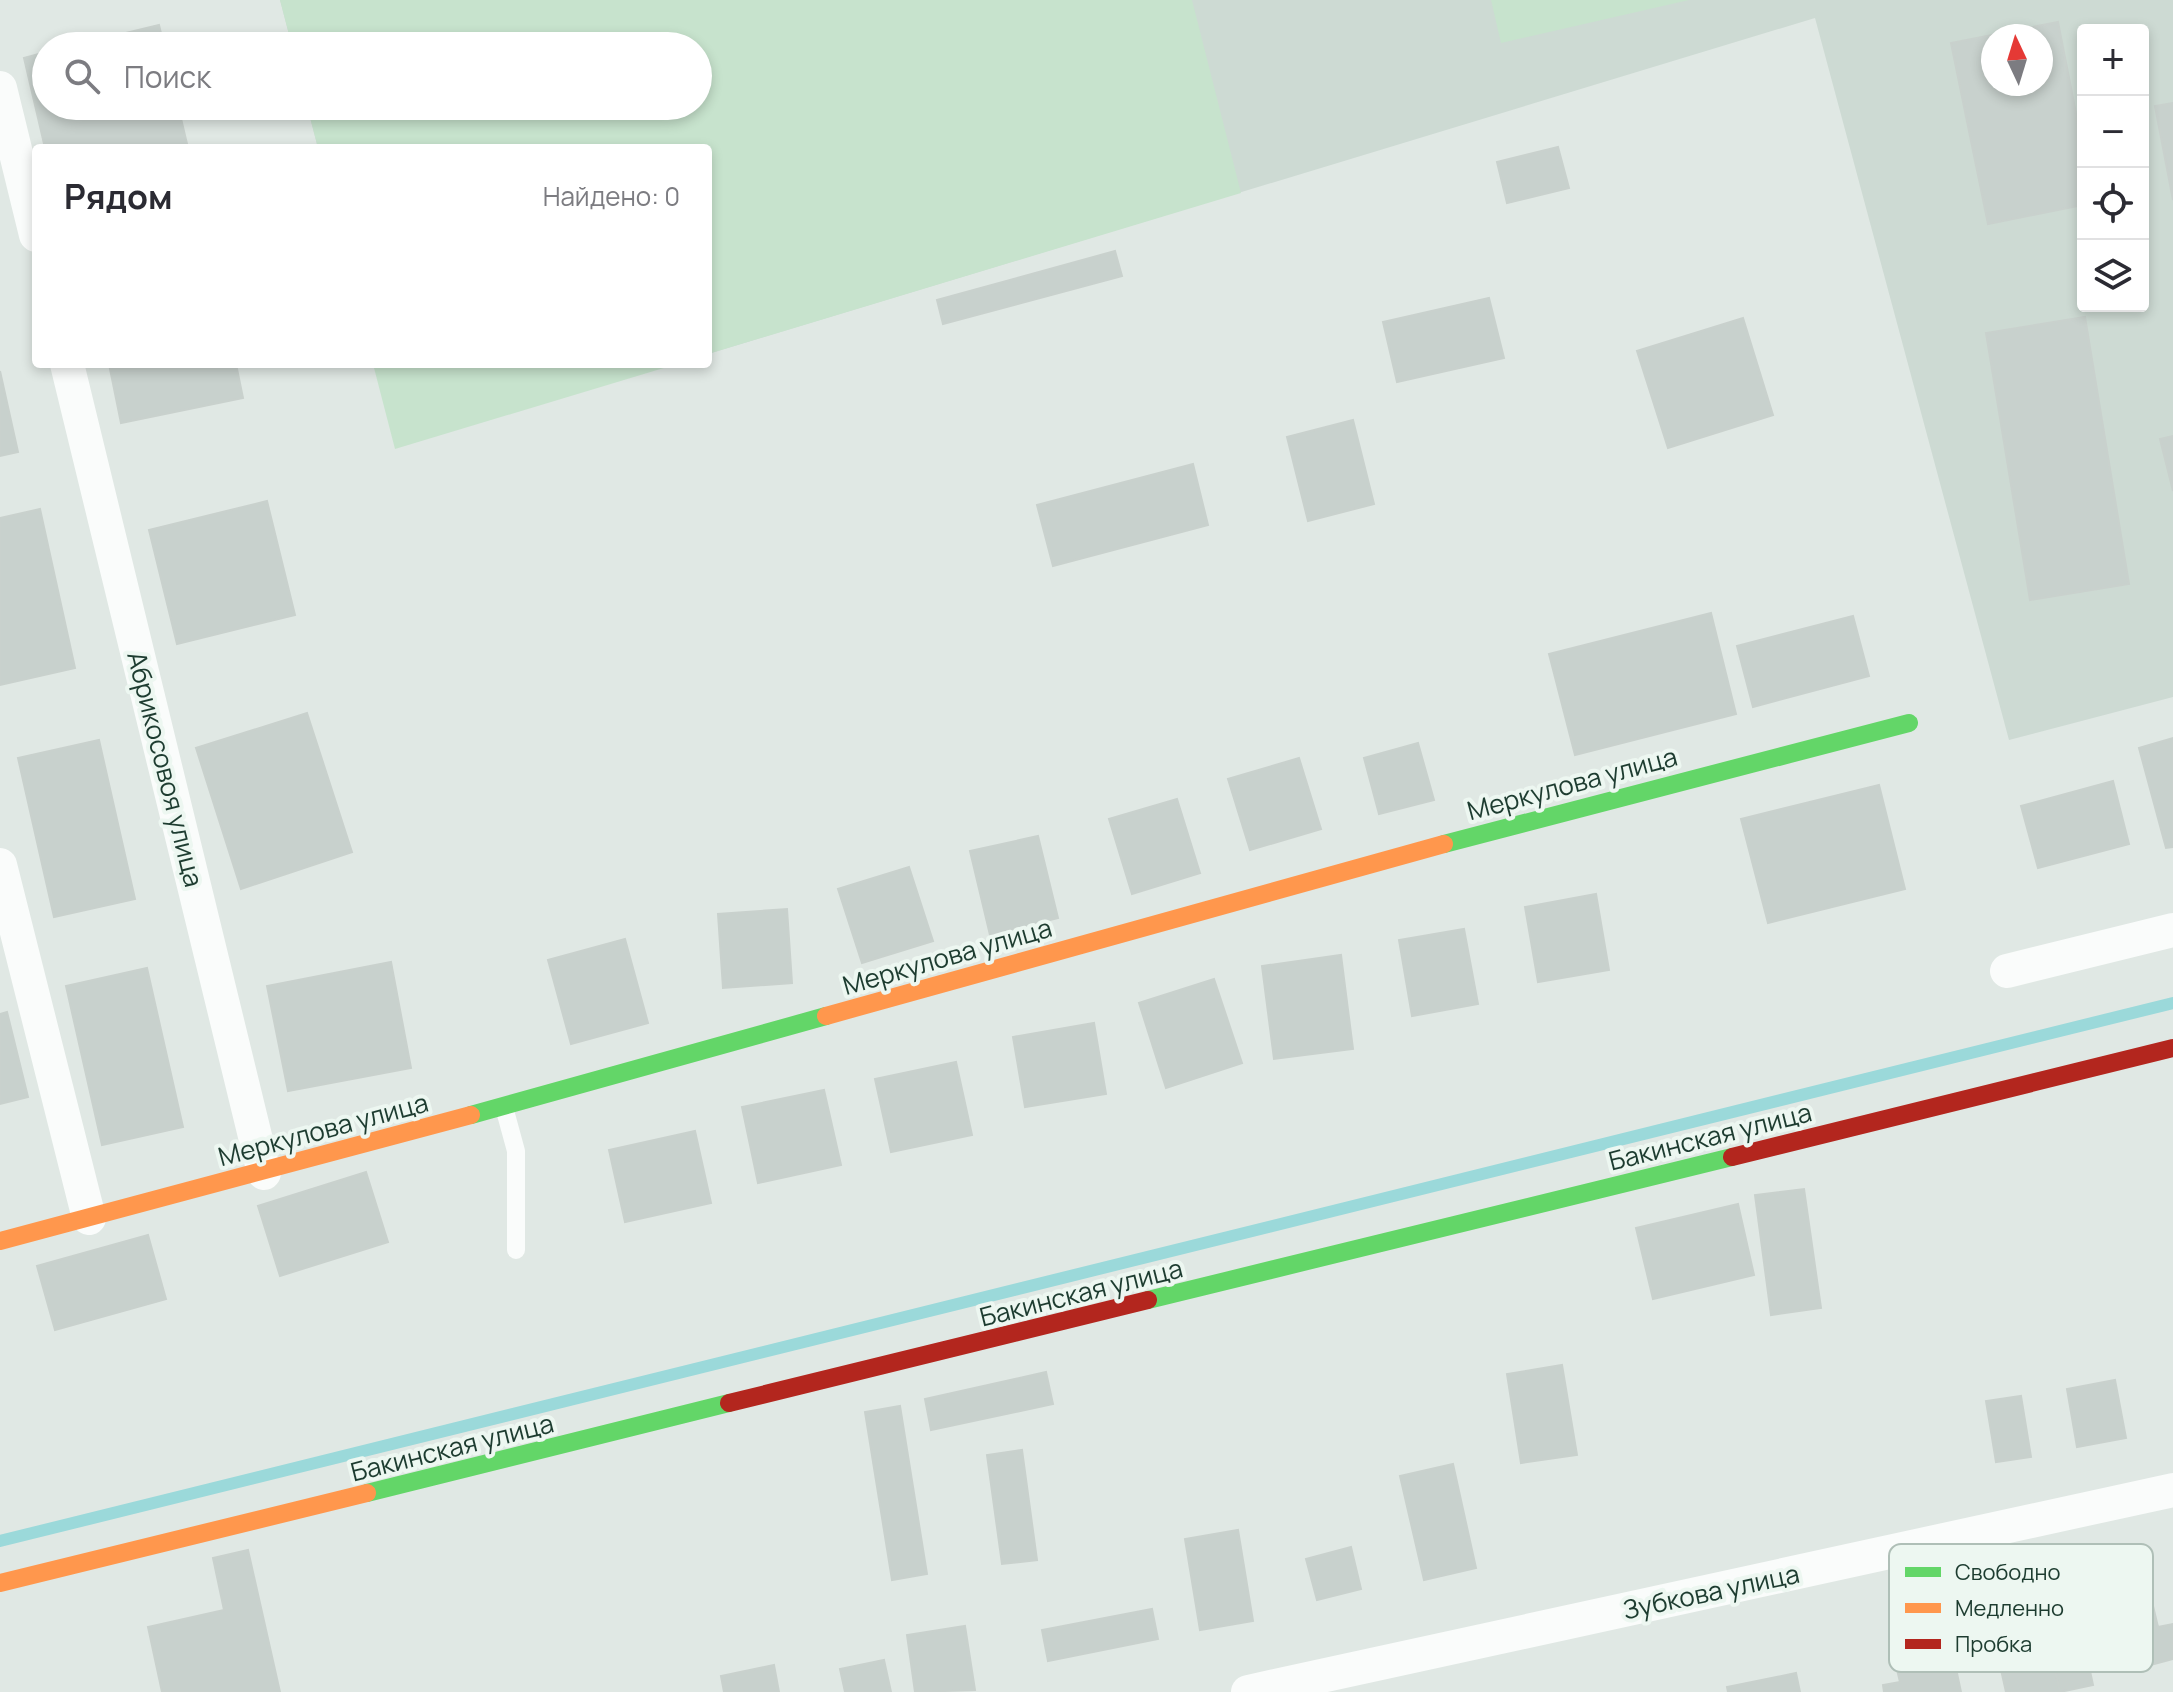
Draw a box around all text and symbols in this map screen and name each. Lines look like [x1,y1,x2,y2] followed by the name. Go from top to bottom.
[1981,24,2053,96] north arrow
[2077,24,2149,312] map controls
[2077,24,2149,96] button: +
[32,32,712,120] search box
[60,54,104,98] icon: search
[124,56,211,97] text: Поиск
[2077,96,2149,168] button: −
[2077,168,2149,240] button: locate
[64,173,173,219] text: Рядом
[543,178,680,214] text: Найдено: 0
[2077,240,2149,312] button: layers
[119,647,213,891] street label: Абрикосовоя улица
[1463,738,1681,828] street label: Меркулова улица
[838,909,1056,1003] street label: Меркулова улица
[214,1084,432,1174] street label: Меркулова улица
[1605,1093,1815,1179] street label: Бакинская улица
[976,1249,1186,1335] street label: Бакинская улица
[347,1404,557,1490] street label: Бакинская улица
[1889,1544,2153,1672] legend
[1620,1555,1802,1627] street label: Зубкова улица
[1955,1557,2061,1587] text: Свободно
[1955,1593,2064,1623] text: Медленно
[1955,1629,2032,1659] text: Пробка

